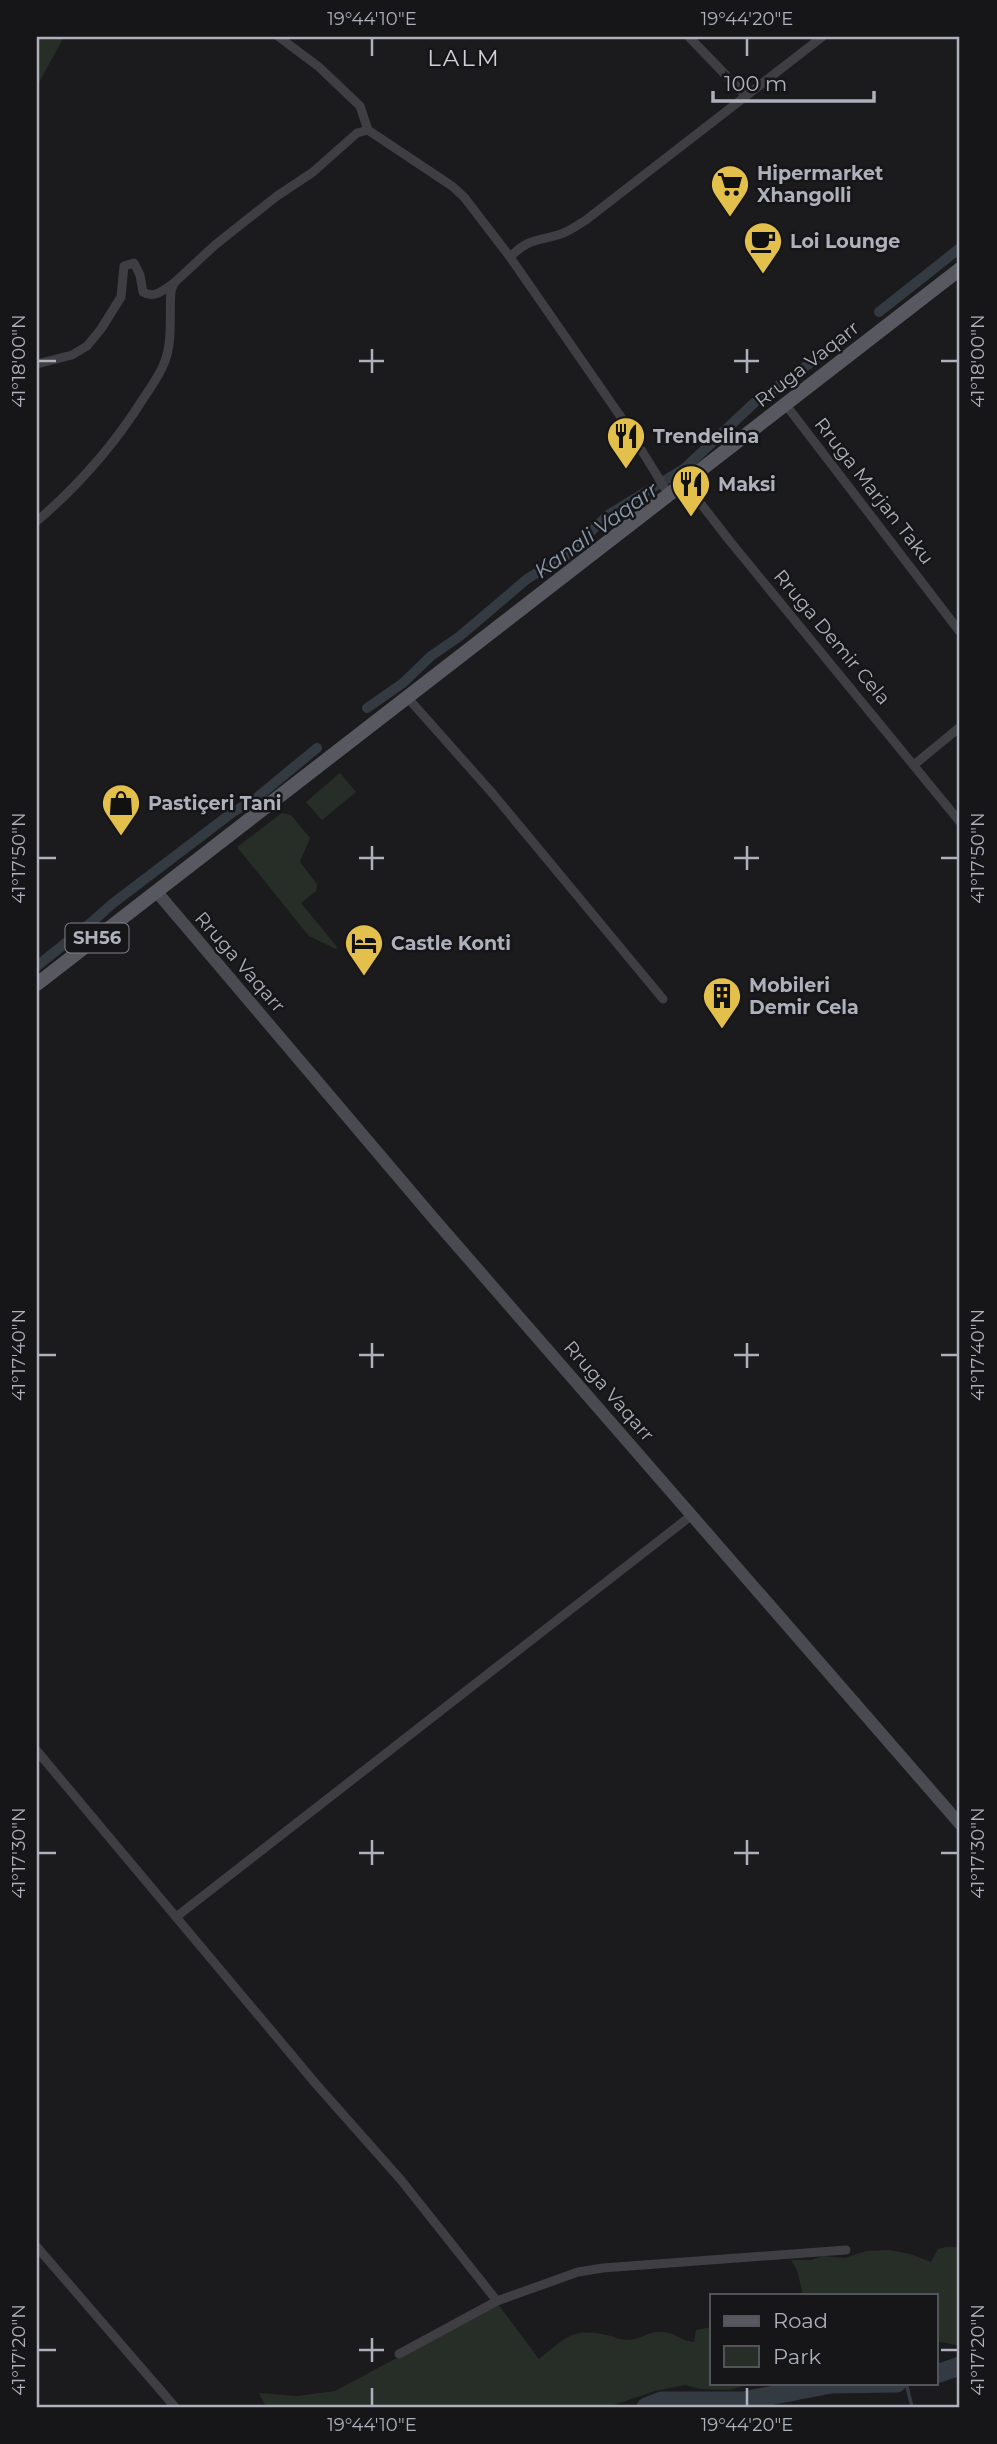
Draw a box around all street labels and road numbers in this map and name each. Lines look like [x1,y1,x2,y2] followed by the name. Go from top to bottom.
[750,316,864,412] street label: Rruga Vaqarr
[810,413,938,569] street label: Rruga Marjan Taku
[769,565,895,709] street label: Rruga Demir Cela
[190,907,290,1017] street label: Rruga Vaqarr
[66,923,128,953] road number: SH56
[559,1336,659,1446] street label: Rruga Vaqarr

